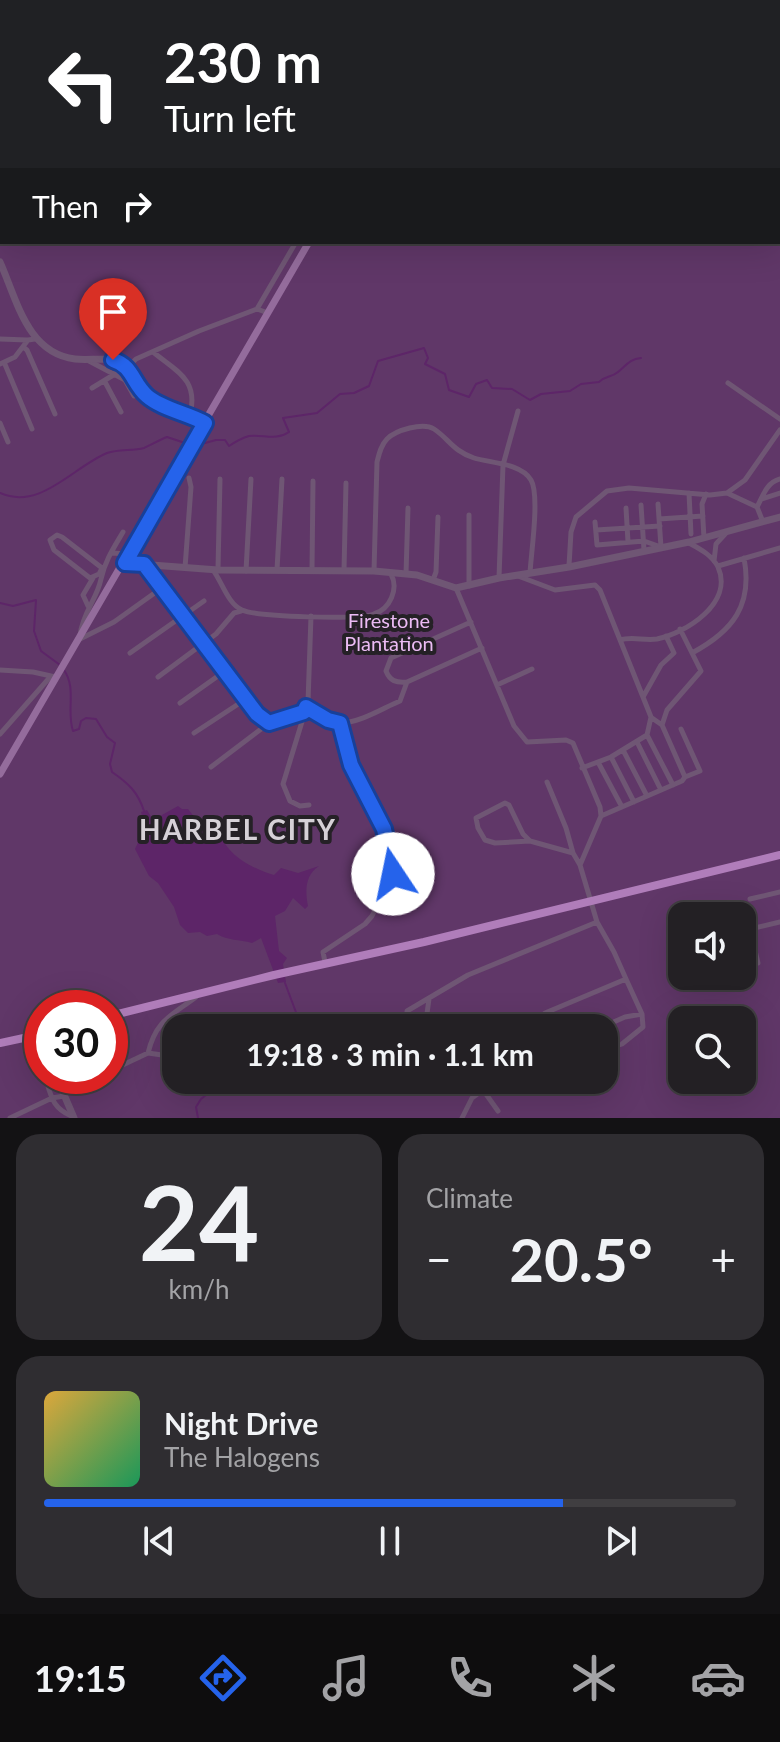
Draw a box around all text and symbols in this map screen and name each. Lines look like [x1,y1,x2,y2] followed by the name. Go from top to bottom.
[164,28,322,95] text: 230 m
[32,32,136,136] icon: left
[164,96,296,140] text: Turn left
[115,184,159,228] icon: right
[32,188,99,224] text: Then
[79,278,147,360] pin
[91,290,135,334] icon: arrive
[344,608,434,655] park label: Firestone Plantation
[139,812,337,846] district label: HARBEL CITY
[351,832,435,916] position arrow
[668,902,756,1094] map controls
[668,902,756,990] button: sound
[24,990,128,1094] speed limit sign: 30
[668,1006,756,1094] button: search
[246,1036,534,1072] text: 19:18 · 3 min · 1.1 km
[139,1158,259,1283] text: 24
[426,1182,513,1214] text: Climate
[509,1223,653,1295] text: 20.5°
[426,1233,452,1285] text: −
[710,1233,736,1285] text: +
[169,1273,229,1305] text: km/h
[164,1405,318,1441] text: Night Drive
[164,1441,320,1473] text: The Halogens
[137,1519,181,1563] icon: previous
[368,1519,412,1563] icon: pause
[599,1519,643,1563] icon: next
[195,1650,251,1706] icon: directions
[318,1650,374,1706] icon: music
[442,1650,498,1706] icon: phone
[566,1650,622,1706] icon: climate
[690,1650,746,1706] icon: car
[34,1656,127,1700] text: 19:15

